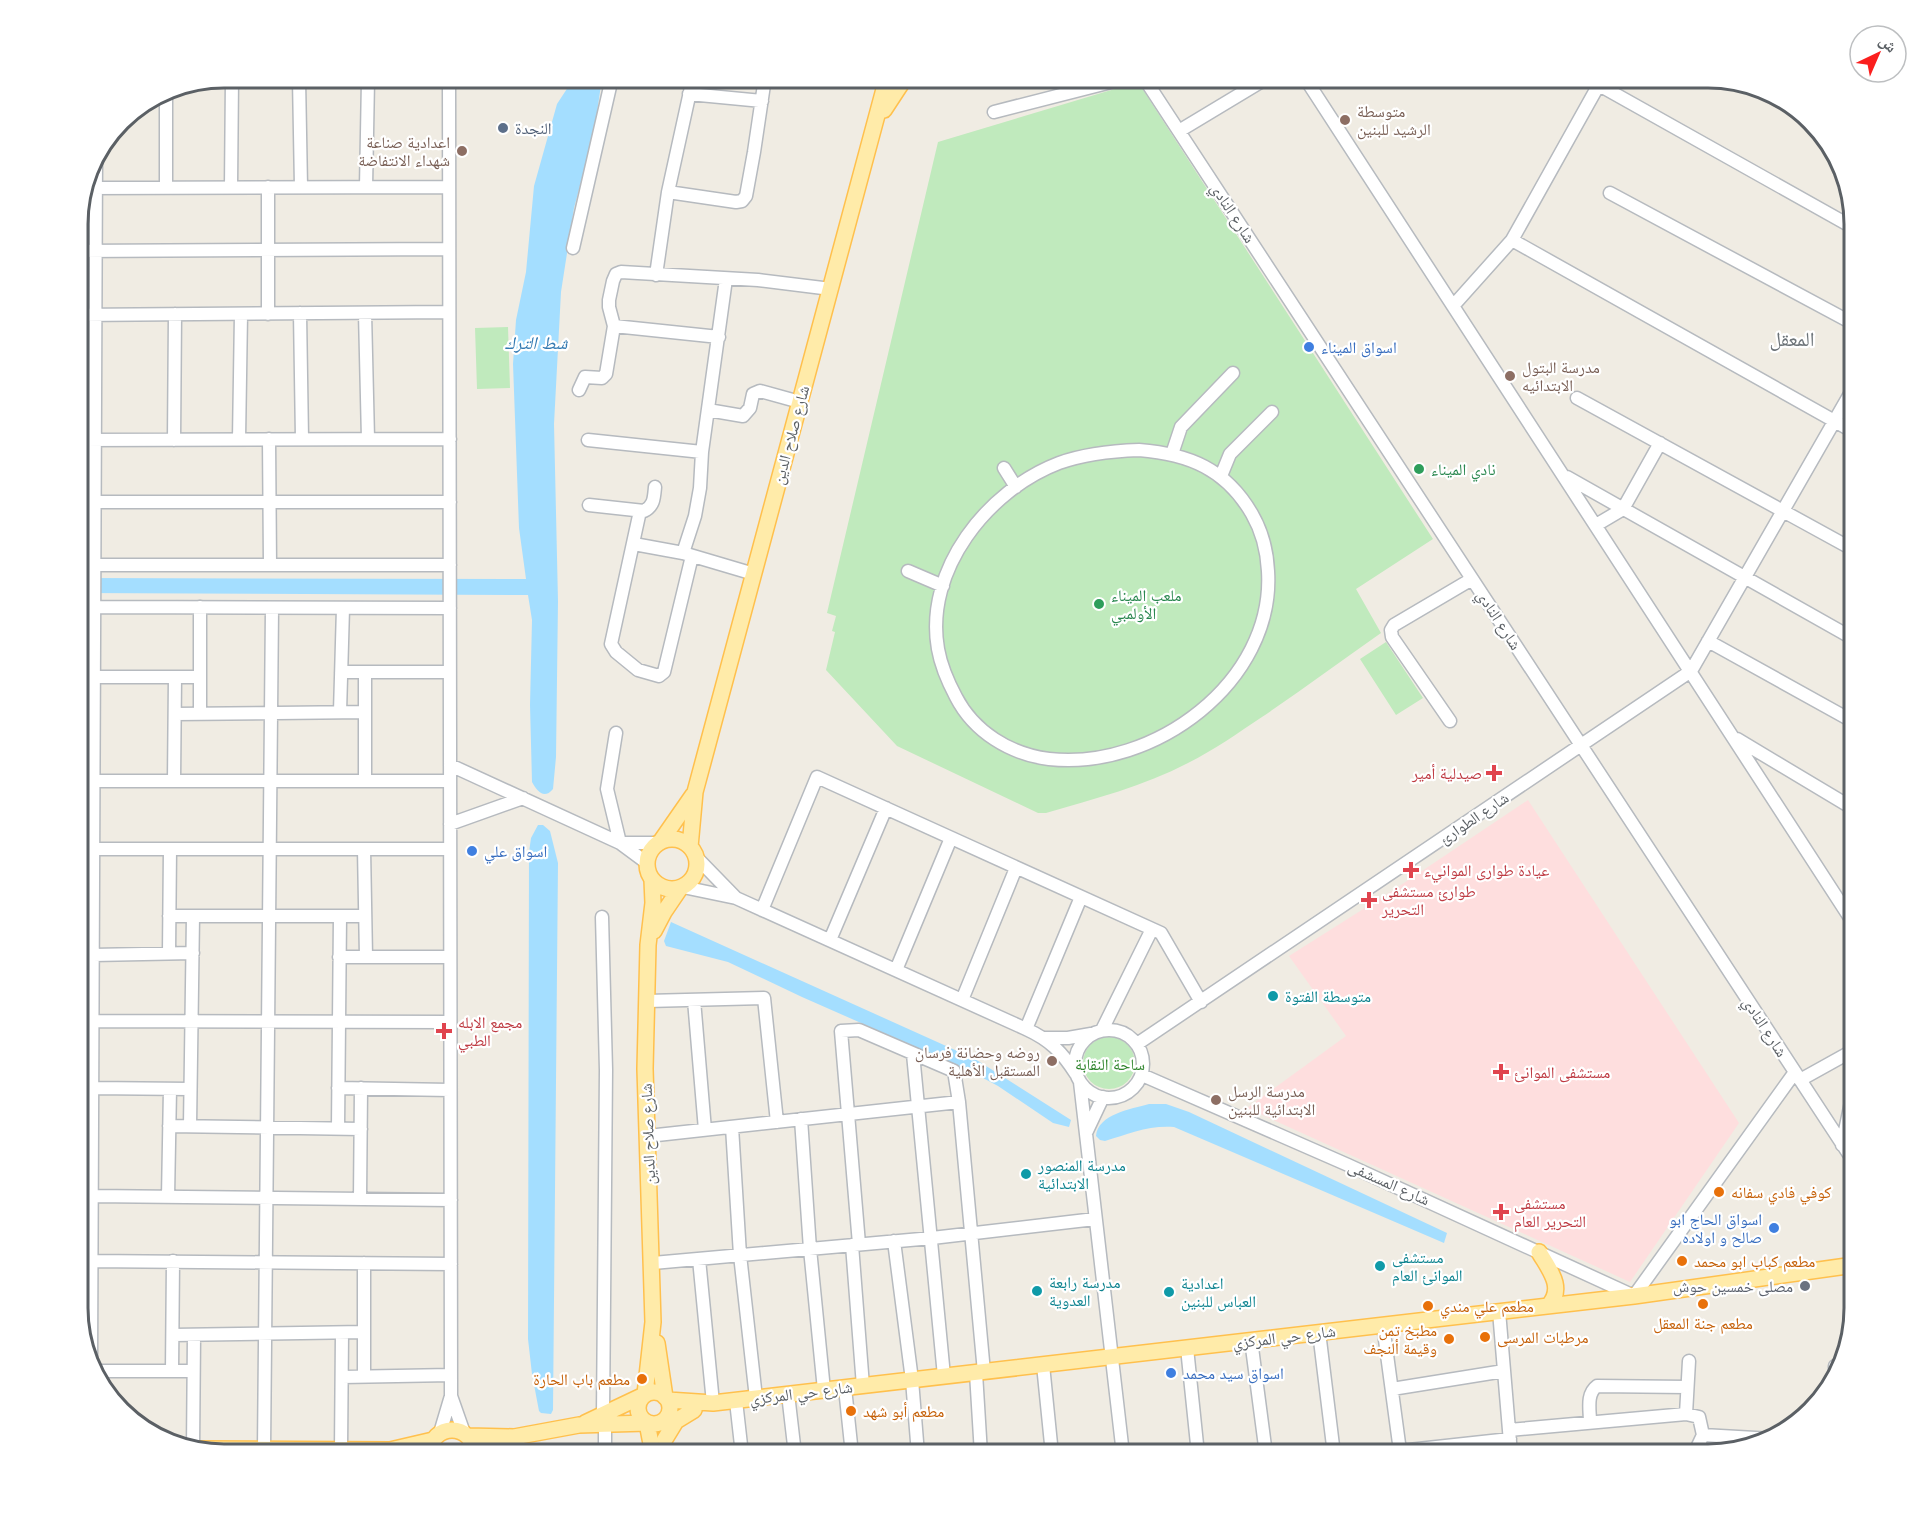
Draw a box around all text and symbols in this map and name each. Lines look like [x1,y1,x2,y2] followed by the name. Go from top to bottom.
[1848,24,1908,84] north arrow
[1875,32,1900,56] text: ش
[1357,103,1431,140] place label: متوسطة الرشيد للبنين
[1338,113,1352,127] marker: متوسطة الرشيد للبنين
[515,120,552,137] place label: النجدة
[496,121,510,135] marker: النجدة
[358,134,450,170] place label: اعدادية صناعة شهداء الانتفاضة
[455,144,469,158] marker: اعدادية صناعة شهداء الانتفاضة
[1204,180,1258,248] street label: شارع النادي
[1769,328,1815,351] district label: المعقل
[505,333,569,353] water label: شط الترك
[1321,339,1397,358] place label: اسواق الميناء
[1302,340,1316,354] marker: اسواق الميناء
[1522,359,1600,394] place label: مدرسة البتول الابتدائيه
[1503,369,1517,383] marker: مدرسة البتول الابتدائيه
[770,384,814,487] street label: شارع صلاح الدين
[1431,461,1496,482] place label: نادي الميناء
[1412,462,1426,476] marker: نادي الميناء
[1111,587,1182,626] place label: ملعب الميناء الأولمبي
[1470,587,1524,655] street label: شارع النادي
[1092,597,1106,611] marker: ملعب الميناء الأولمبي
[1411,764,1482,783] place label: صيدلية أمير
[1487,766,1501,780] marker: صيدلية أمير
[1436,789,1513,849] street label: شارع الطوارئ
[484,843,547,864] place label: اسواق علي
[465,844,479,858] marker: اسواق علي
[1402,861,1420,879] marker: عيادة طوارى الموانيء
[1424,862,1549,883] place label: عيادة طوارى الموانيء
[1381,883,1476,919] place label: طوارئ مستشفى التحرير
[1360,891,1378,909] marker: طوارئ مستشفى التحرير
[1285,988,1371,1006] place label: متوسطة الفتوة
[1266,989,1280,1003] marker: متوسطة الفتوة
[1736,994,1790,1062] street label: شارع النادي
[458,1014,522,1053] place label: مجمع الابله الطبي
[435,1022,453,1040] marker: مجمع الابله الطبي
[915,1044,1040,1081] place label: روضه وحضانة فرسان المستقبل الأهلية
[1045,1054,1059,1068] marker: روضه وحضانة فرسان المستقبل الأهلية
[1075,1056,1145,1073] park label: ساحة النقابة
[1492,1063,1510,1081] marker: مستشفى الموانئ
[1514,1064,1610,1083] place label: مستشفى الموانئ
[638,1083,660,1185] street label: شارع صلاح الدين
[1228,1083,1315,1120] place label: مدرسة الرسل الابتدائية للبنين
[1209,1093,1223,1107] marker: مدرسة الرسل الابتدائية للبنين
[1037,1157,1126,1192] place label: مدرسة المنصور الابتدائية
[1345,1158,1432,1210] street label: شارع المسشفى
[1019,1167,1033,1181] marker: مدرسة المنصور الابتدائية
[1731,1184,1832,1205] place label: كوفي فادي سفانه
[1712,1185,1726,1199] marker: كوفي فادي سفانه
[1514,1195,1586,1232] place label: مستشفى التحرير العام
[1492,1203,1510,1221] marker: مستشفى التحرير العام
[1669,1211,1762,1248] place label: اسواق الحاج ابو صالح و اوﻻده
[1767,1221,1781,1235] marker: اسواق الحاج ابو صالح و اوﻻده
[1392,1249,1463,1286] place label: مستشفى الموانئ العام
[1694,1253,1815,1272] place label: مطعم كباب ابو محمد
[1675,1254,1689,1268] marker: مطعم كباب ابو محمد
[1373,1259,1387,1273] marker: مستشفى الموانئ العام
[1049,1274,1121,1310] place label: مدرسة رابعة العدوية
[1181,1275,1256,1312] place label: اعدادية العباس للبنين
[1673,1278,1793,1297] place label: مصلى خمسين حوش
[1798,1279,1812,1293] marker: مصلى خمسين حوش
[1030,1284,1044,1298] marker: مدرسة رابعة العدوية
[1162,1285,1176,1299] marker: اعدادية العباس للبنين
[1696,1297,1710,1311] marker: مطعم جنة المعقل
[1440,1298,1534,1319] place label: مطعم علي مندي
[1421,1299,1435,1313] marker: مطعم علي مندي
[1653,1315,1753,1334] place label: مطعم جنة المعقل
[1231,1322,1337,1356] street label: شارع حي المركزي
[1363,1322,1437,1358] place label: مطبخ تمن وقيمة ألنجف
[1497,1329,1589,1348] place label: مرطبات المرسى
[1478,1330,1492,1344] marker: مرطبات المرسى
[1442,1332,1456,1346] marker: مطبخ تمن وقيمة ألنجف
[1183,1365,1284,1384] place label: اسواق سيد محمد
[1164,1366,1178,1380] marker: اسواق سيد محمد
[533,1371,630,1390] place label: مطعم باب الحارة
[635,1372,649,1386] marker: مطعم باب الحارة
[748,1378,854,1412] street label: شارع حي المركزي
[863,1402,944,1422] place label: مطعم أبو شهد
[844,1404,858,1418] marker: مطعم أبو شهد

